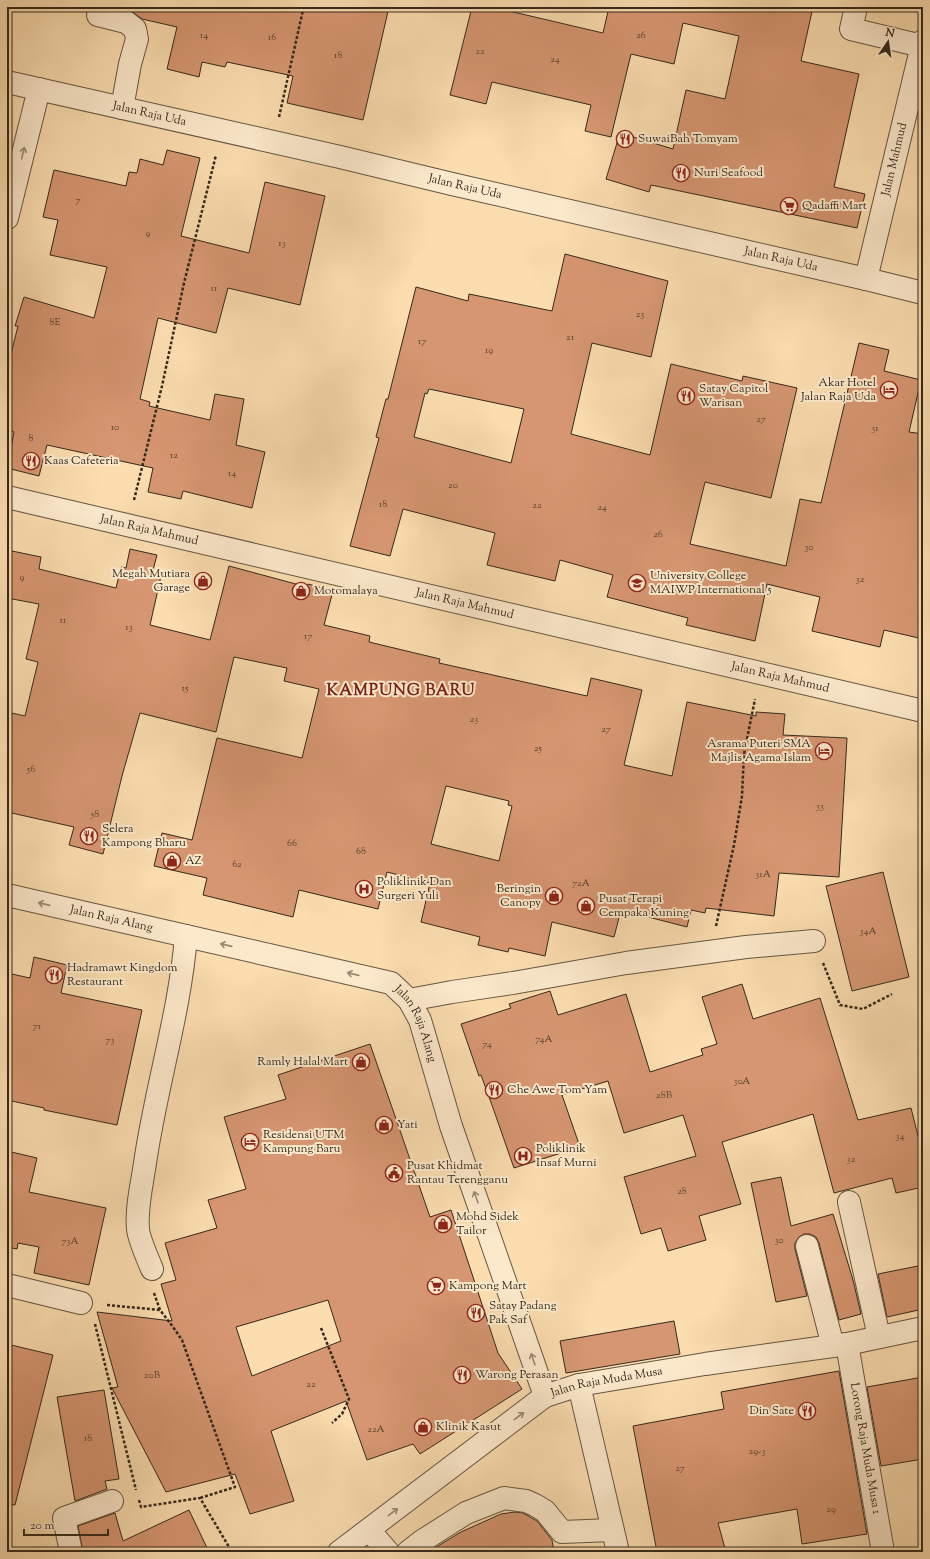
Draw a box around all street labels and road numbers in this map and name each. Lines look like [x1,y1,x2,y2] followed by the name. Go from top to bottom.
[110,97,188,131] street label: Jalan Raja Uda
[877,121,912,199] street label: Jalan Mahmud
[426,169,504,204] street label: Jalan Raja Uda
[741,242,820,277] street label: Jalan Raja Uda
[97,510,200,550] street label: Jalan Raja Mahmud
[413,584,516,624] street label: Jalan Raja Mahmud
[728,657,831,698] street label: Jalan Raja Mahmud
[67,900,155,937] street label: Jalan Raja Alang
[389,980,441,1065] street label: Jalan Raja Alang
[548,1362,665,1403] street label: Jalan Raja Muda Musa
[845,1381,885,1516] street label: Lorong Raja Muda Musa 1

